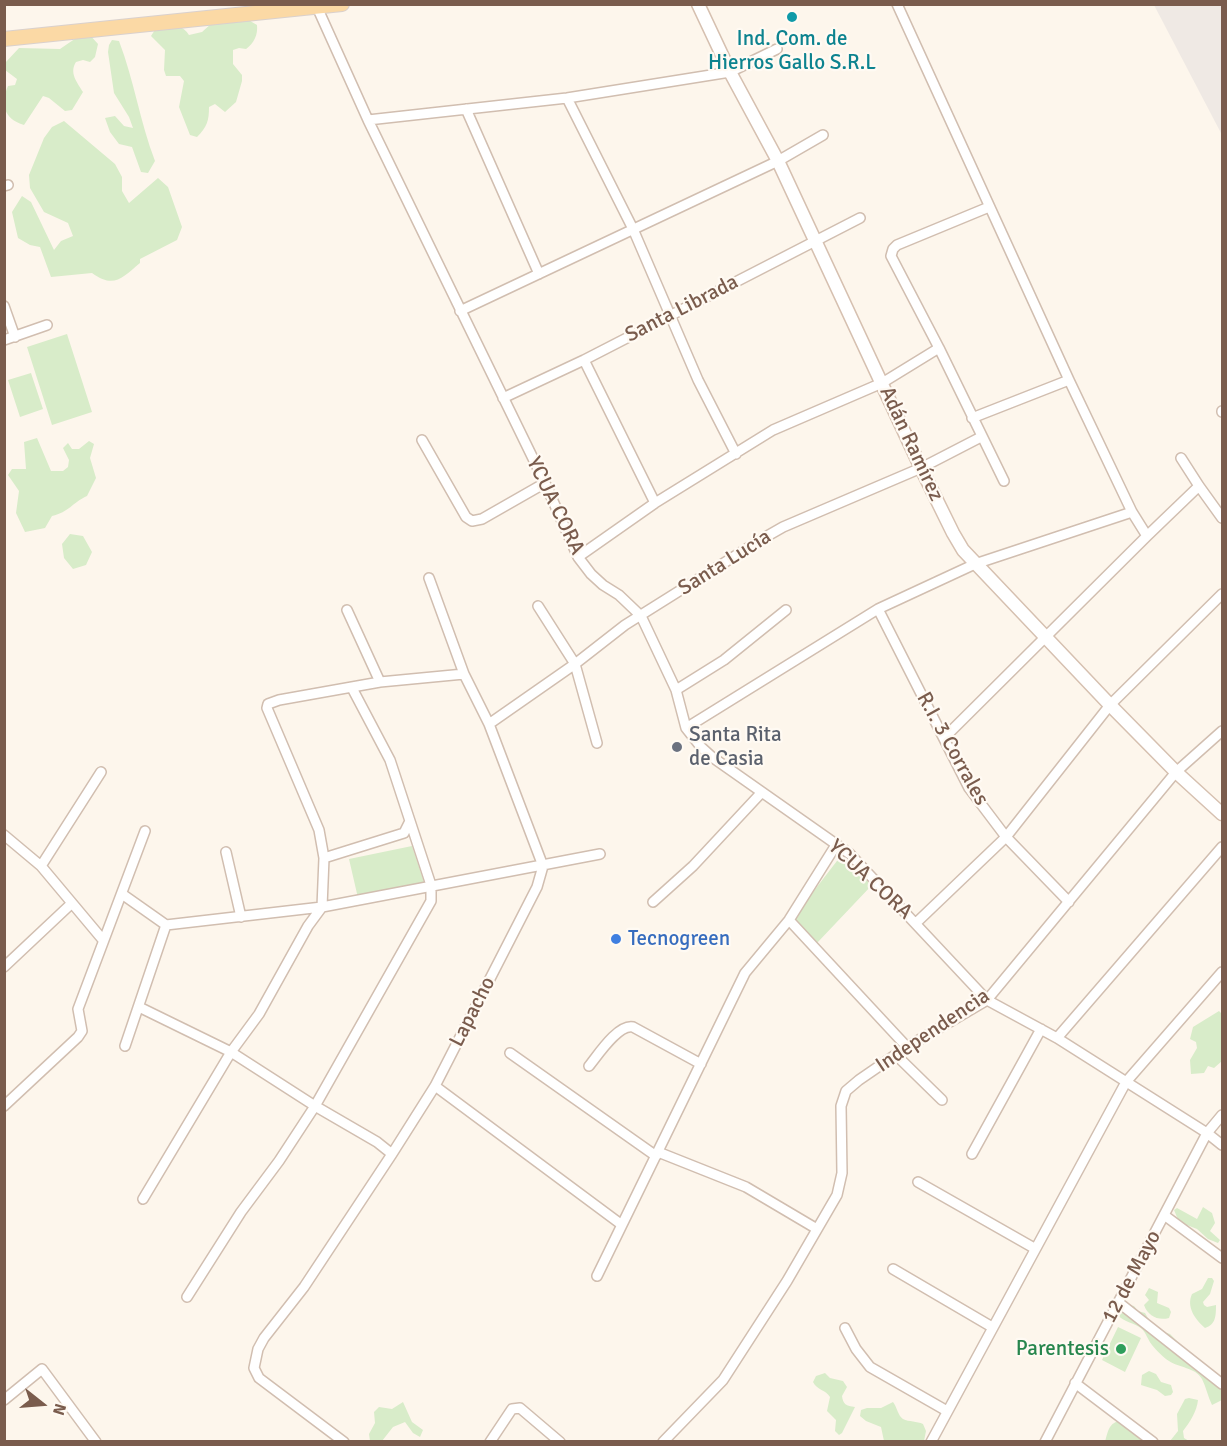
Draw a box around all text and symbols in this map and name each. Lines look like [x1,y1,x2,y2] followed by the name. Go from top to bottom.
[785,10,799,24] marker: Ind. Com. de Hierros Gallo S.R.L
[708,26,876,76] place label: Ind. Com. de Hierros Gallo S.R.L
[621,270,743,348] street label: Santa Librada
[874,383,948,505] street label: Adán Ramírez
[520,453,590,559] street label: YCUA CORA
[674,525,776,601] street label: Santa Lucía
[911,688,993,810] street label: R.I. 3 Corrales
[689,722,782,772] place label: Santa Rita de Casia
[670,740,684,754] marker: Santa Rita de Casia
[823,835,917,925] street label: YCUA CORA
[628,926,730,952] place label: Tecnogreen
[609,932,623,946] marker: Tecnogreen
[445,973,501,1051] street label: Lapacho
[871,984,995,1078] street label: Independencia
[1097,1226,1167,1328] street label: 12 de Mayo
[1016,1336,1109,1362] place label: Parentesis
[1114,1342,1128,1356] marker: Parentesis
[12,1374,72,1434] north arrow
[48,1401,70,1418] text: N

